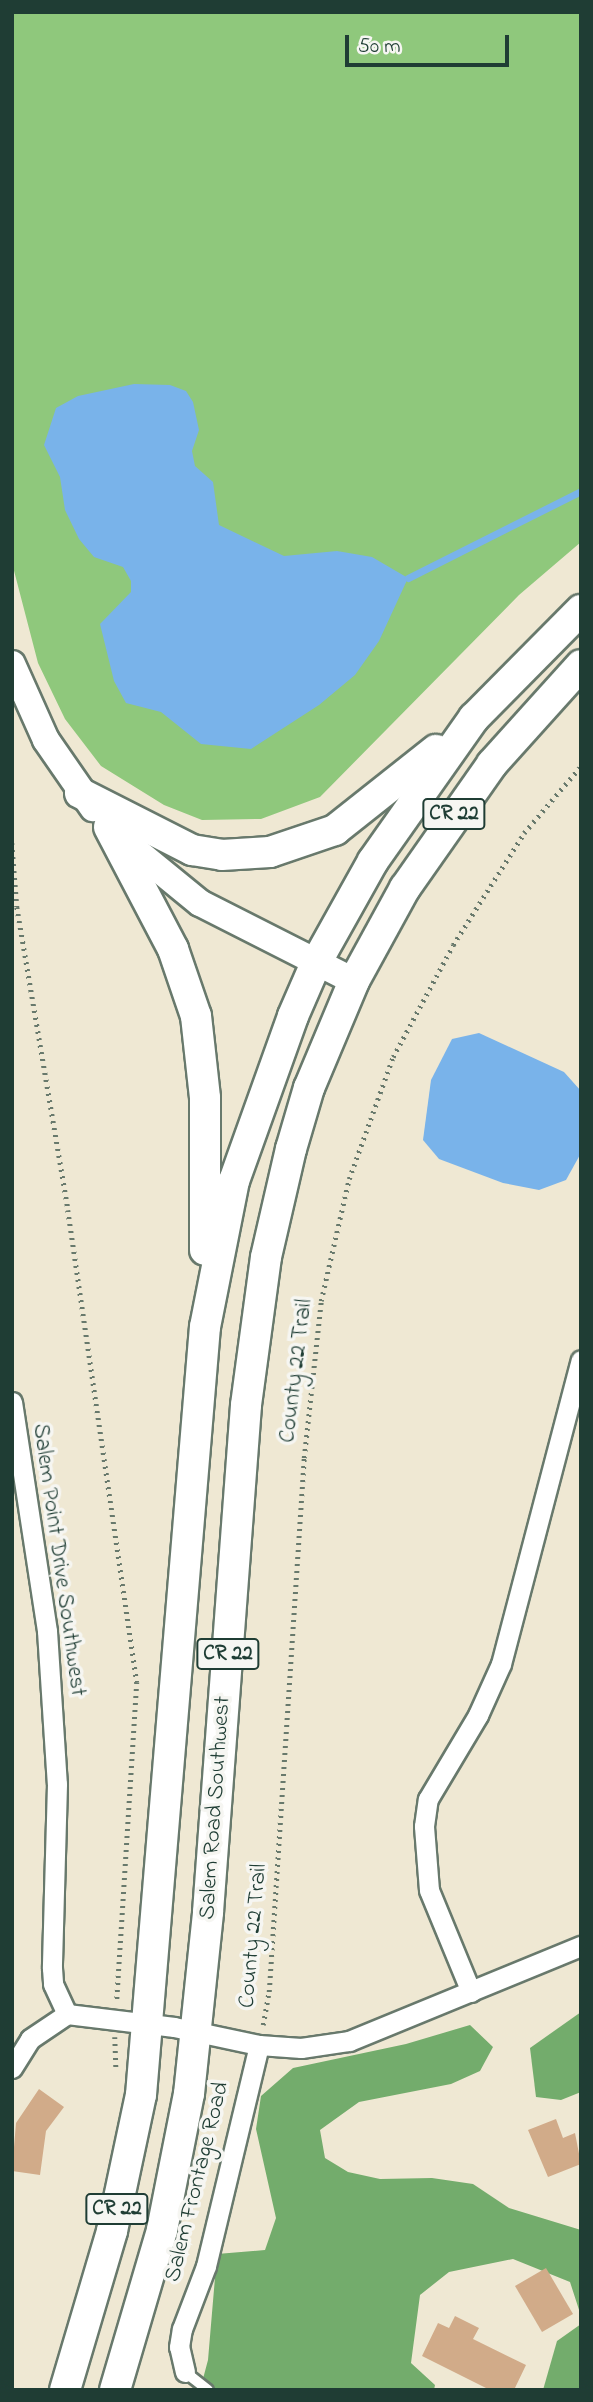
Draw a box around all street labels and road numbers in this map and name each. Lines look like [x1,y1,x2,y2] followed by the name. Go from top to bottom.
[421,796,487,832] road number: CR 22
[274,1298,320,1444] street label: County 22 Trail
[25,1422,91,1698] street label: Salem Point Drive Southwest
[195,1636,261,1672] road number: CR 22
[194,1695,238,1921] street label: Salem Road Southwest
[234,1863,274,2009] street label: County 22 Trail
[160,2079,236,2285] street label: Salem Frontage Road
[84,2192,150,2226] road number: CR 22

